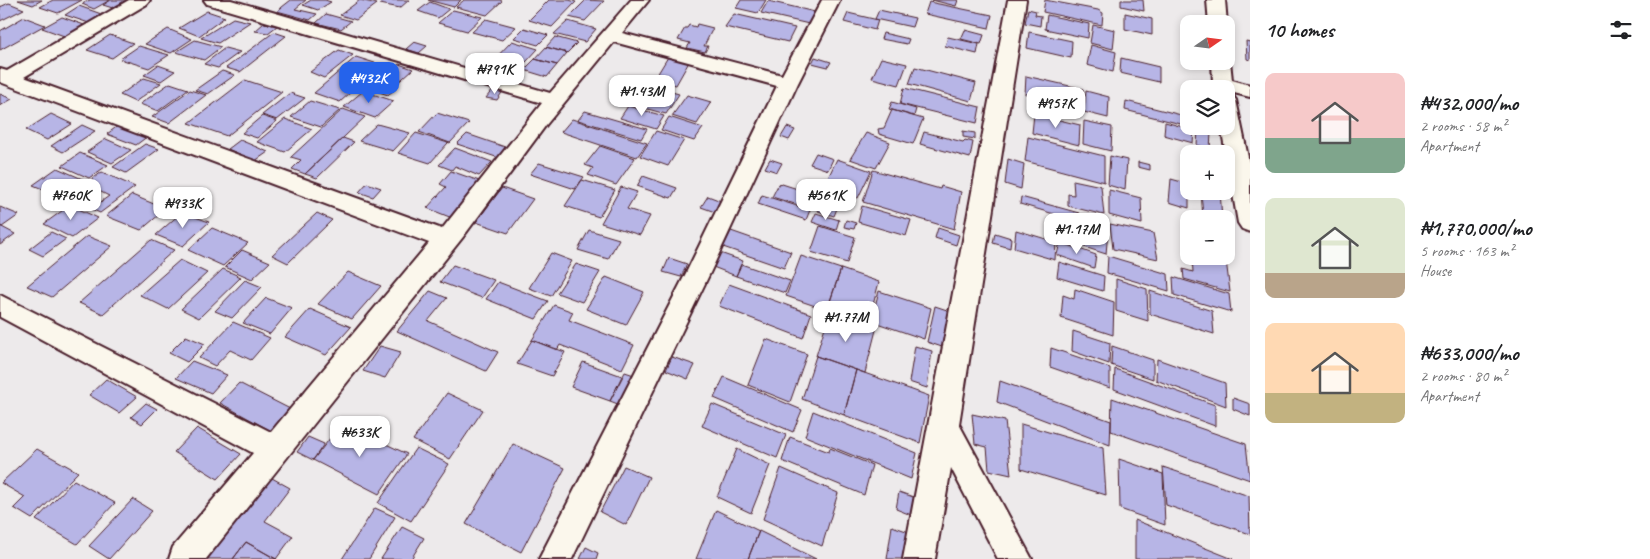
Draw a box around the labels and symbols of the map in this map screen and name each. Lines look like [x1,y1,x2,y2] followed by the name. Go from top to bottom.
[1180,15,1235,70] north arrow
[460,52,530,95] pin: ₦791K
[334,62,404,104] pin: ₦432K
[601,74,683,117] pin: ₦1.43M
[1021,86,1091,129] pin: ₦957K
[36,178,106,221] pin: ₦760K
[791,178,861,221] pin: ₦561K
[148,186,218,229] pin: ₦933K
[1036,212,1118,255] pin: ₦1.17M
[805,300,887,343] pin: ₦1.77M
[325,416,395,458] pin: ₦633K

